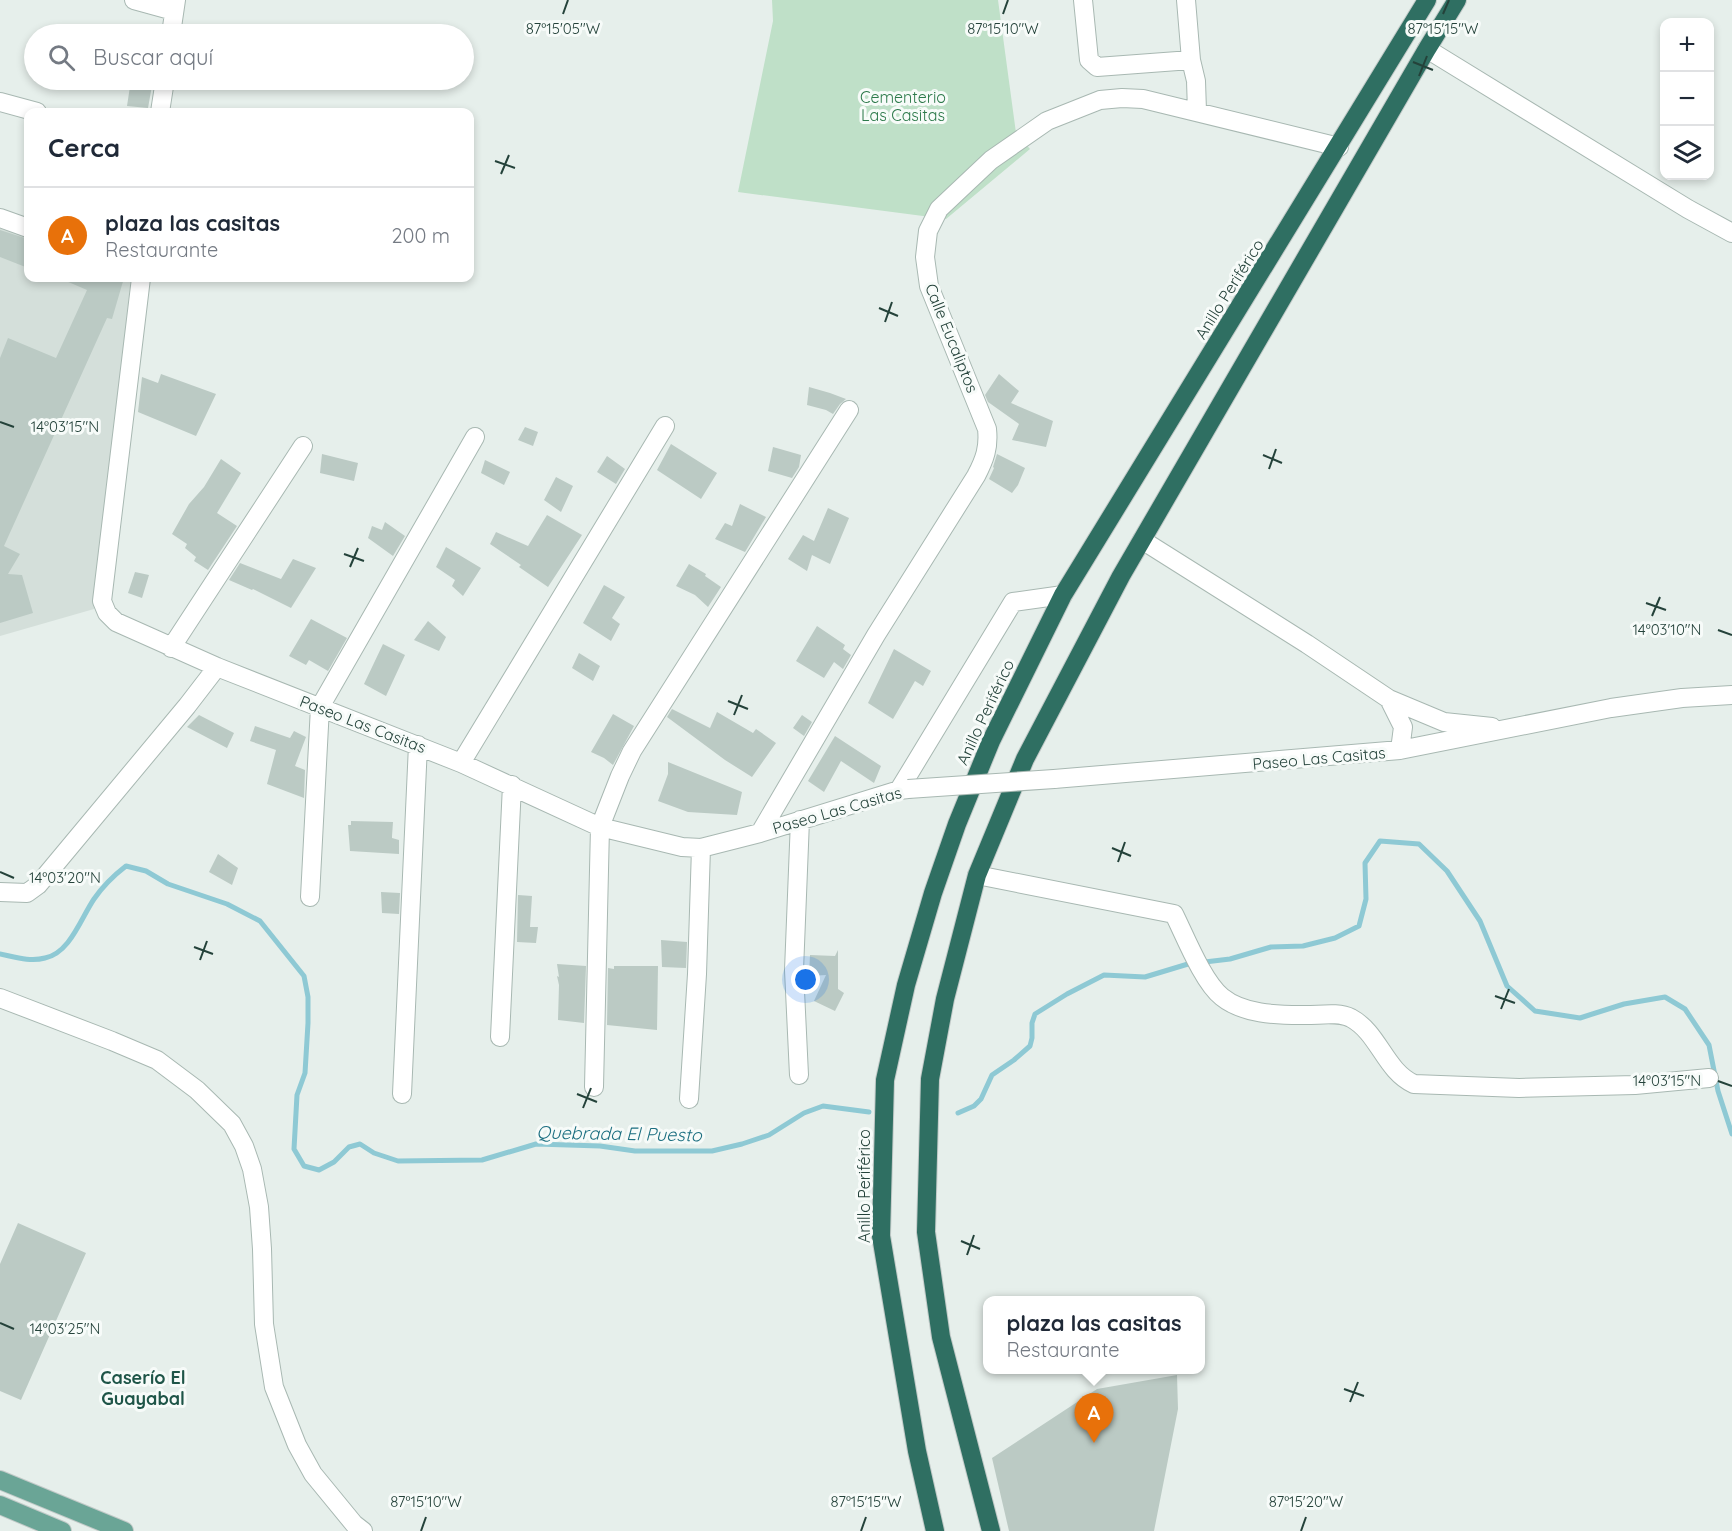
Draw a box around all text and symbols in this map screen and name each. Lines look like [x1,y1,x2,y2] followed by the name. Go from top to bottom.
[1660,18,1714,180] map controls
[1660,18,1714,72] button: +
[526,19,601,38] text: 87°15'05"W
[967,19,1039,38] text: 87°15'10"W
[1408,19,1479,38] text: 87°15'15"W
[24,24,474,90] search box
[45,41,78,74] icon: search
[93,43,213,71] text: Buscar aquí
[1660,72,1714,126] button: −
[860,87,946,125] park label: Cementerio Las Casitas
[1660,126,1714,180] button: layers
[48,131,120,164] text: Cerca
[105,209,280,237] text: plaza las casitas
[61,223,74,248] text: A
[391,223,450,248] text: 200 m
[1190,235,1268,343] street label: Anillo Periférico
[105,237,218,262] text: Restaurante
[921,280,983,396] street label: Calle Eucaliptos
[31,417,99,436] text: 14°03'15"N
[1632,620,1702,639] text: 14°03'10"N
[952,656,1018,768] street label: Anillo Periférico
[297,691,429,757] street label: Paseo Las Casitas
[1252,742,1386,774] street label: Paseo Las Casitas
[770,782,904,838] street label: Paseo Las Casitas
[29,868,101,887] text: 14°03'20"N
[791,965,820,994] your location
[1633,1071,1701,1090] text: 14°03'15"N
[536,1121,703,1146] water label: Quebrada El Puesto
[854,1129,874,1243] street label: Anillo Periférico
[983,1296,1205,1374] popup
[1006,1309,1182,1337] text: plaza las casitas
[29,1319,101,1338] text: 14°03'25"N
[1006,1337,1120,1362] text: Restaurante
[100,1366,186,1410] district label: Caserío El Guayabal
[1074,1394,1114,1443] pin: A
[390,1492,462,1511] text: 87°15'10"W
[831,1492,902,1511] text: 87°15'15"W
[1269,1492,1344,1511] text: 87°15'20"W

